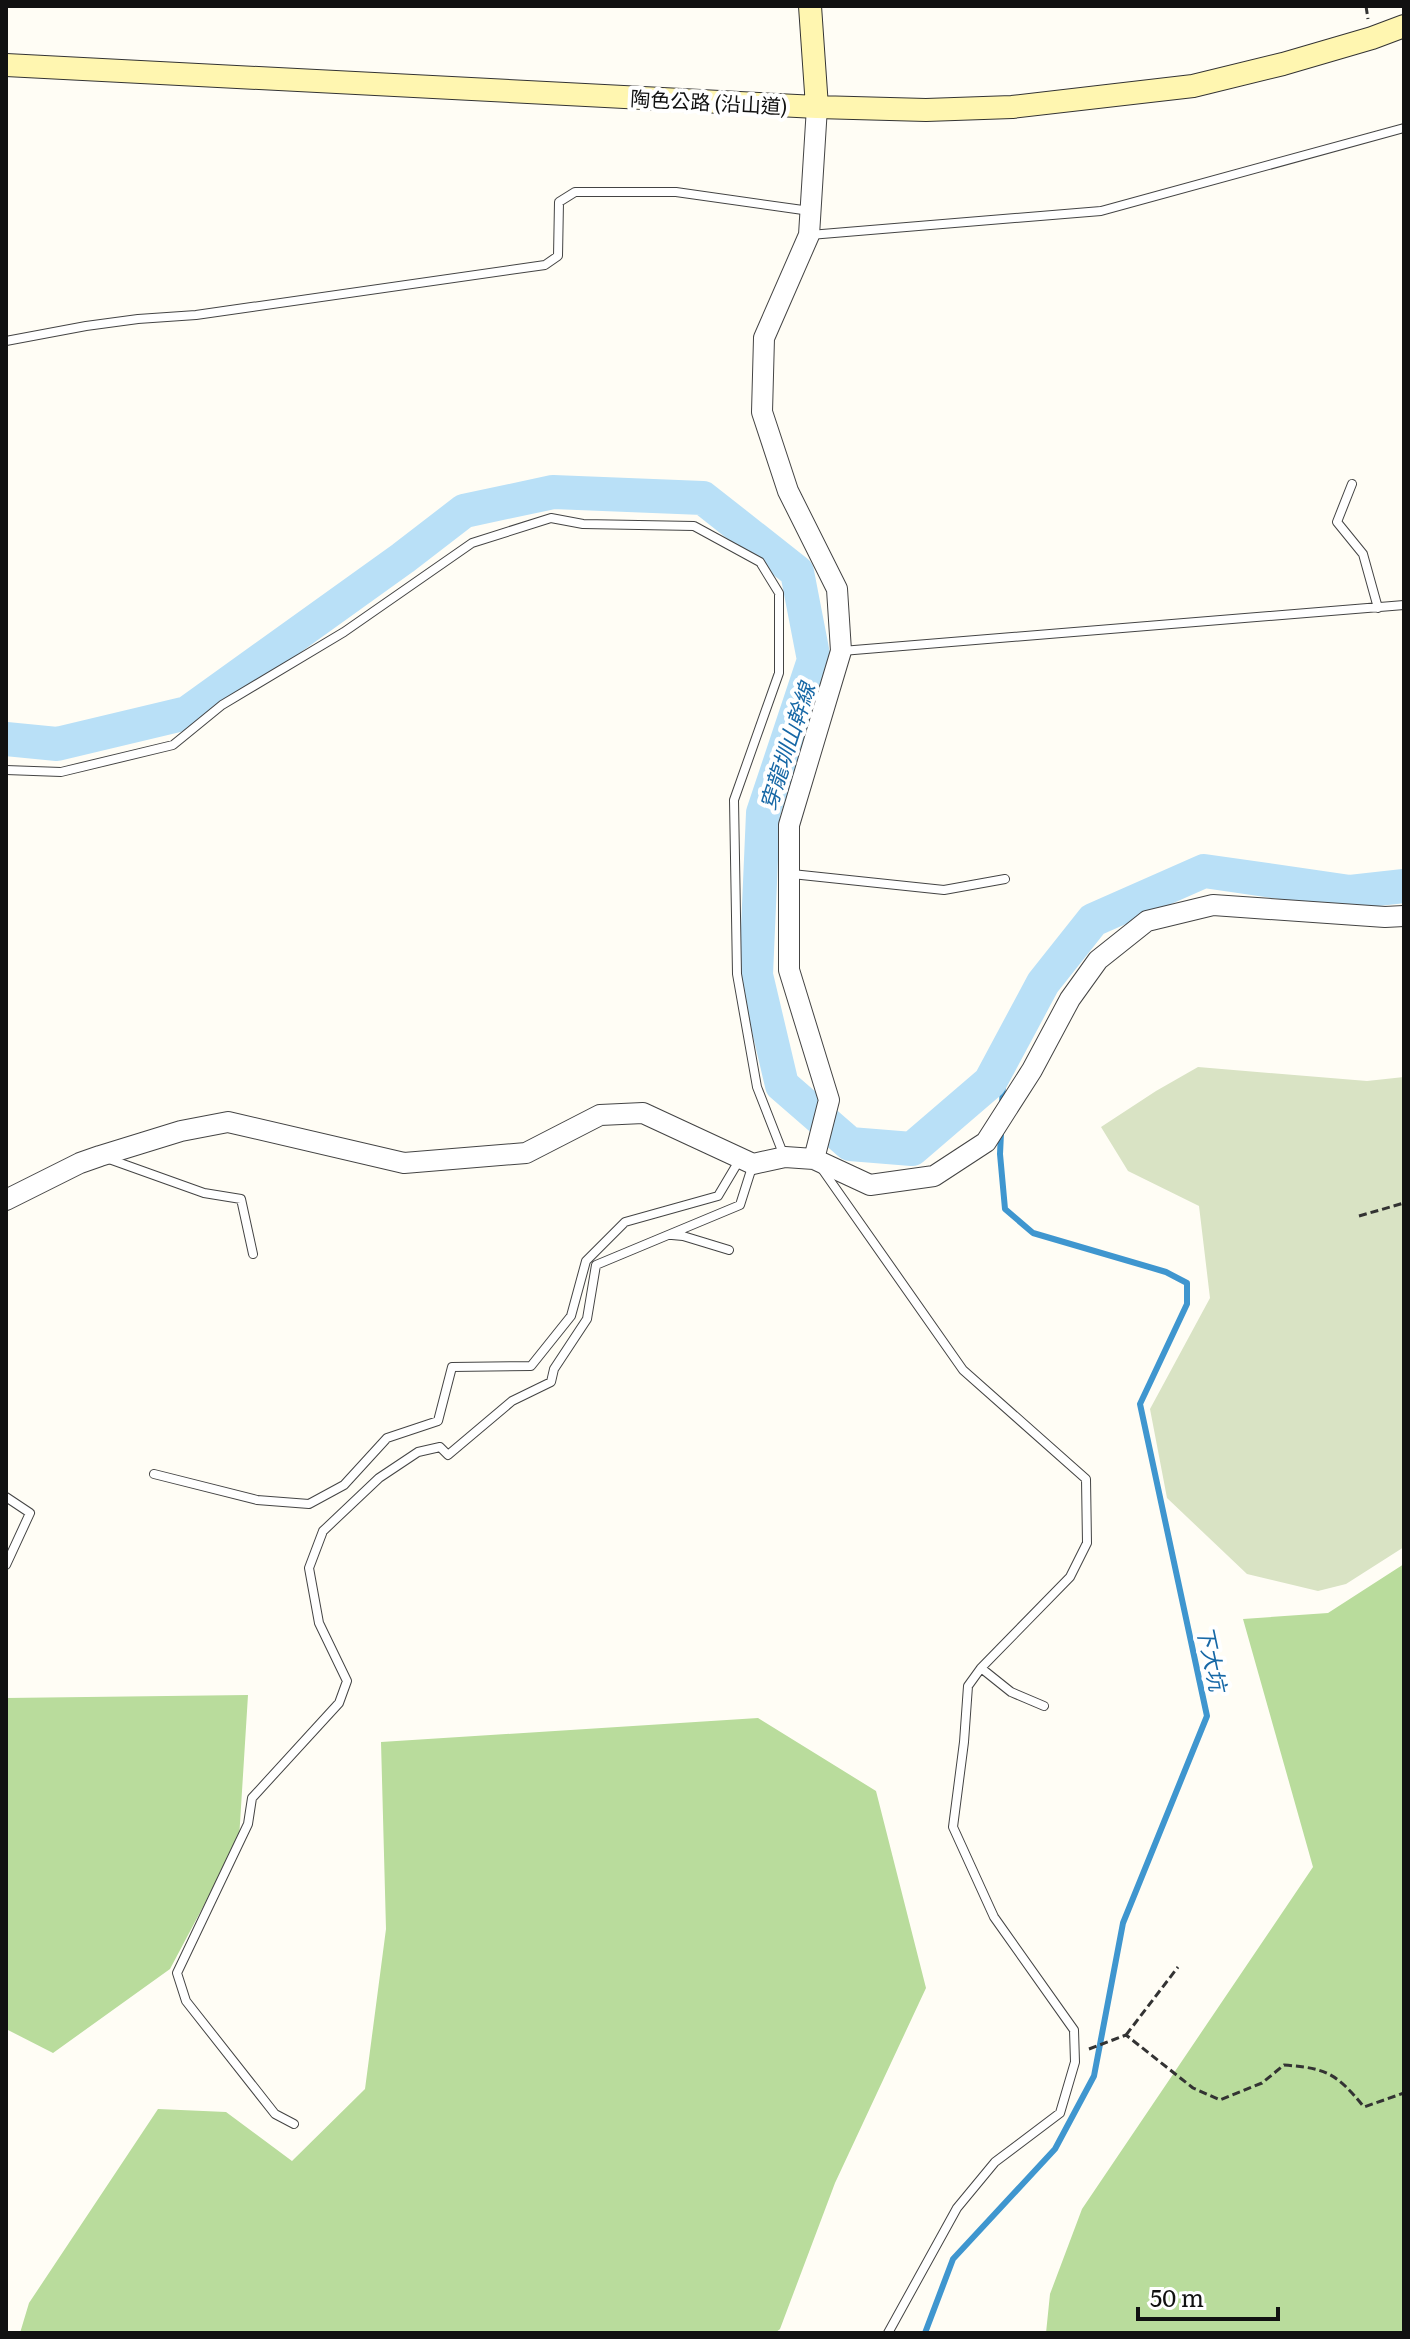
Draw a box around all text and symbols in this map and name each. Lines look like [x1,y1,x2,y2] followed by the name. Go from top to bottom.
[630,82,788,120] street label: 陶色公路 (沿山道)
[750,675,823,814] water label: 穿龍圳山幹線
[1190,1622,1237,1697] water label: 下大坑
[1138,2271,1278,2321] scale bar
[1150,2279,1204,2314] text: 50 m

